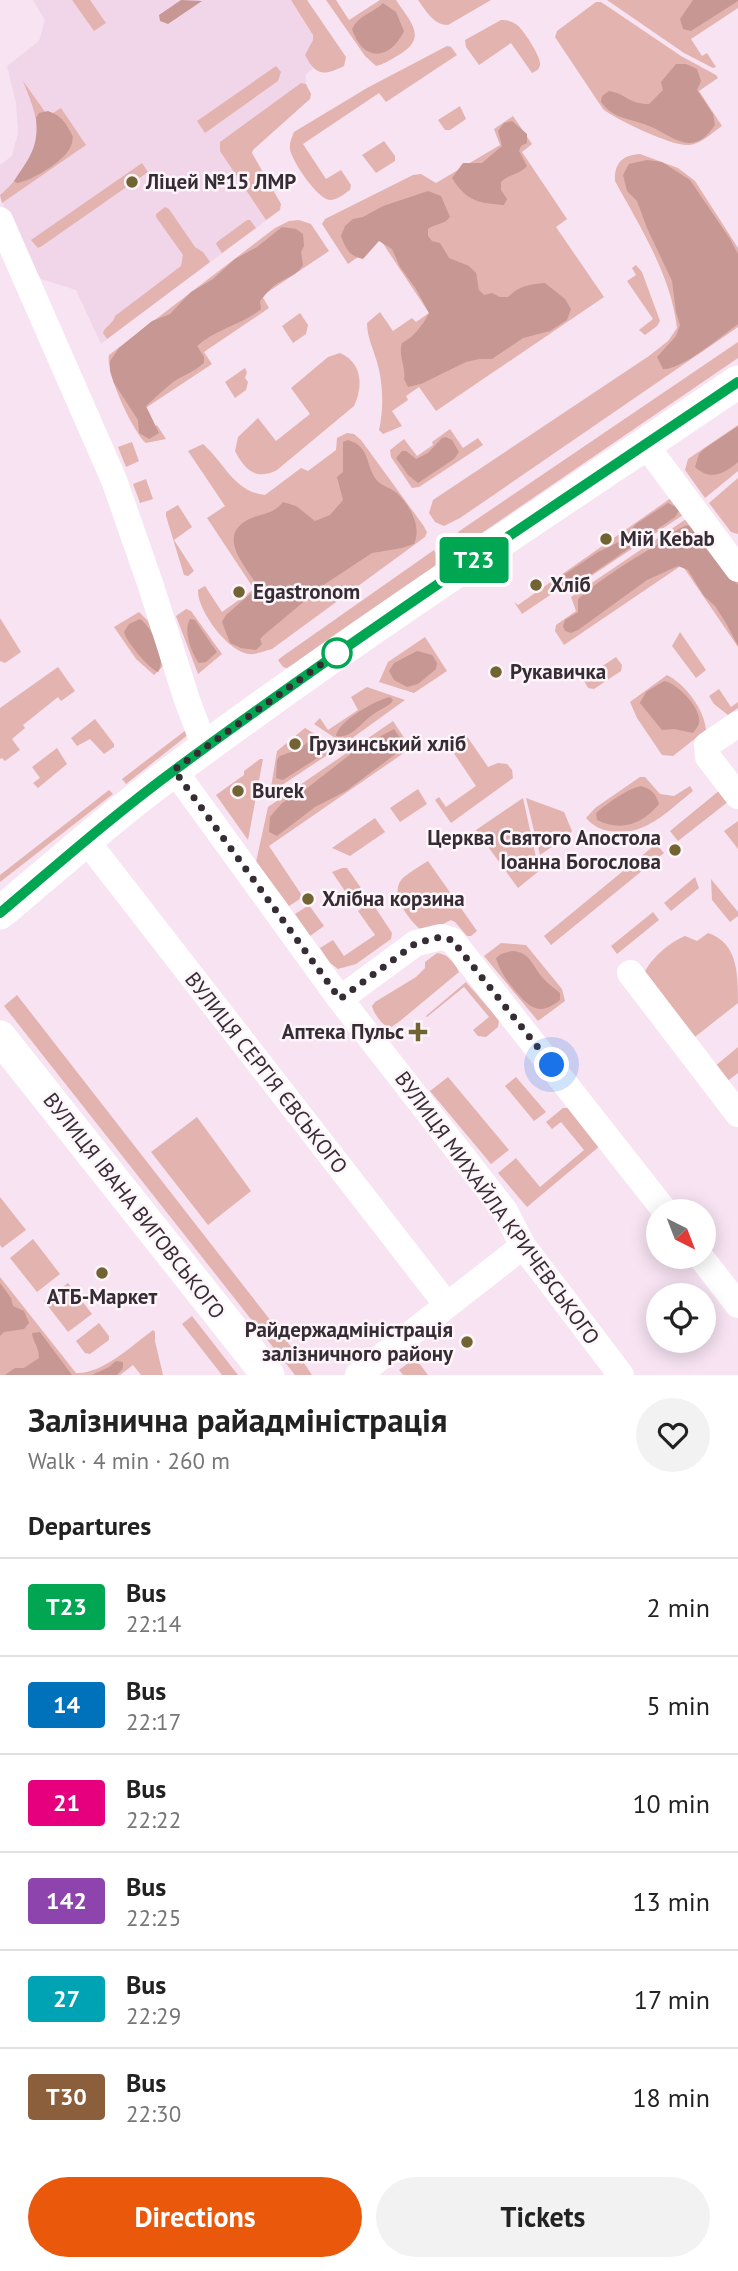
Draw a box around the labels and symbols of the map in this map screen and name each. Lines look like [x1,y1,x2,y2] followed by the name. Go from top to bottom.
[145,168,296,195] place label: Ліцей №15 ЛМР
[124,174,140,190] marker: Ліцей №15 ЛМР
[620,525,715,552] place label: Мій Kebab
[598,531,614,547] marker: Мій Kebab
[434,537,514,583] line badge: Т23
[550,571,591,598] place label: Хліб
[528,577,544,593] marker: Хліб
[253,578,360,605] place label: Egastronom
[231,584,247,600] marker: Egastronom
[322,638,352,668] unlabelled marker
[510,658,606,685] place label: Рукавичка
[488,664,504,680] marker: Рукавичка
[309,730,466,757] place label: Грузинський хліб
[287,736,303,752] marker: Грузинський хліб
[252,777,305,804] place label: Burek
[230,783,246,799] marker: Burek
[427,824,661,875] place label: Церква Святого Апостола Іоанна Богослова
[667,842,683,858] marker: Церква Святого Апостола Іоанна Богослова
[322,885,465,912] place label: Хлібна корзина
[300,891,316,907] marker: Хлібна корзина
[179,966,354,1179] street label: ВУЛИЦЯ СЕРГІЯ ЄВСЬКОГО
[282,1018,404,1045] place label: Аптека Пульс
[410,1024,426,1040] marker: Аптека Пульс
[534,1047,569,1082] your location
[389,1066,606,1350] street label: ВУЛИЦЯ МИХАЙЛА КРИЧЕВСЬКОГО
[38,1087,231,1324] street label: ВУЛИЦЯ ІВАНА ВИГОВСЬКОГО
[646,1199,716,1269] north arrow
[94,1265,110,1281] marker: АТБ-Маркет
[47,1283,157,1310] place label: АТБ-Маркет
[245,1316,454,1367] place label: Райдержадміністрація залізничного району
[459,1334,475,1350] marker: Райдержадміністрація залізничного району

